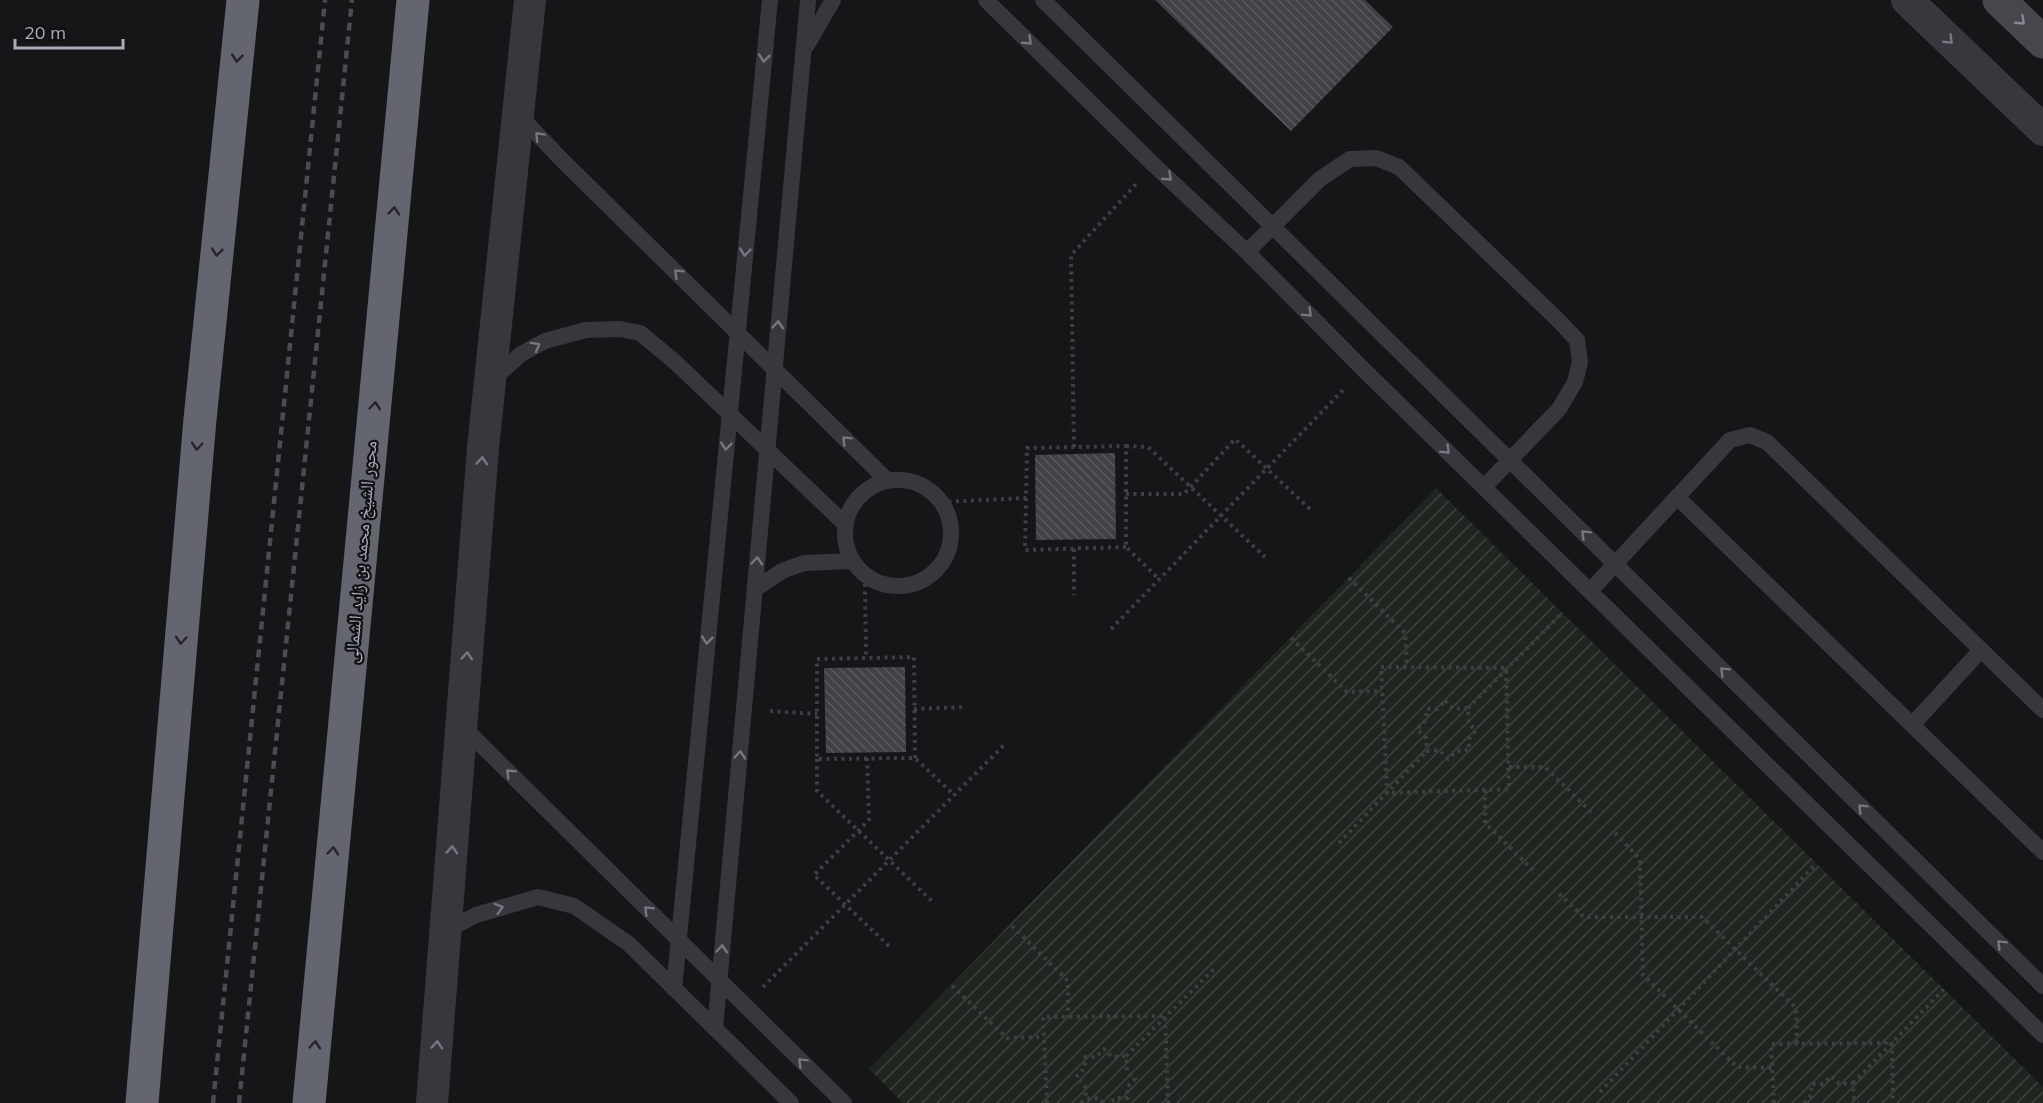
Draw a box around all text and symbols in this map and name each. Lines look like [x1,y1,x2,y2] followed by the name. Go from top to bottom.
[15,12,123,50] scale bar
[2014,14,2024,25] one-way arrow
[24,21,66,44] text: 20 m
[1942,33,1953,44] one-way arrow
[1022,34,1032,45] one-way arrow
[231,54,244,63] one-way arrow
[758,54,771,63] one-way arrow
[536,132,547,143] one-way arrow
[1161,170,1171,181] one-way arrow
[387,207,400,216] one-way arrow
[211,248,224,257] one-way arrow
[739,248,752,257] one-way arrow
[675,270,686,281] one-way arrow
[1300,306,1311,317] one-way arrow
[771,320,784,329] one-way arrow
[530,342,540,353] one-way arrow
[368,401,381,410] one-way arrow
[843,437,854,448] one-way arrow
[339,440,383,664] street label: محور الشيخ محمد بن زايد الشمالى
[191,442,204,451] one-way arrow
[720,442,733,451] one-way arrow
[1439,443,1450,454] one-way arrow
[475,457,488,466] one-way arrow
[1581,530,1592,541] one-way arrow
[750,556,763,565] one-way arrow
[175,636,188,645] one-way arrow
[701,636,714,645] one-way arrow
[460,651,473,660] one-way arrow
[1720,667,1731,678] one-way arrow
[733,751,746,760] one-way arrow
[506,769,516,780] one-way arrow
[1859,804,1870,815] one-way arrow
[326,846,339,855] one-way arrow
[445,846,458,855] one-way arrow
[493,903,504,915] one-way arrow
[645,906,655,917] one-way arrow
[1998,941,2009,952] one-way arrow
[715,945,728,954] one-way arrow
[308,1040,321,1049] one-way arrow
[430,1040,443,1049] one-way arrow
[798,1058,809,1069] one-way arrow

